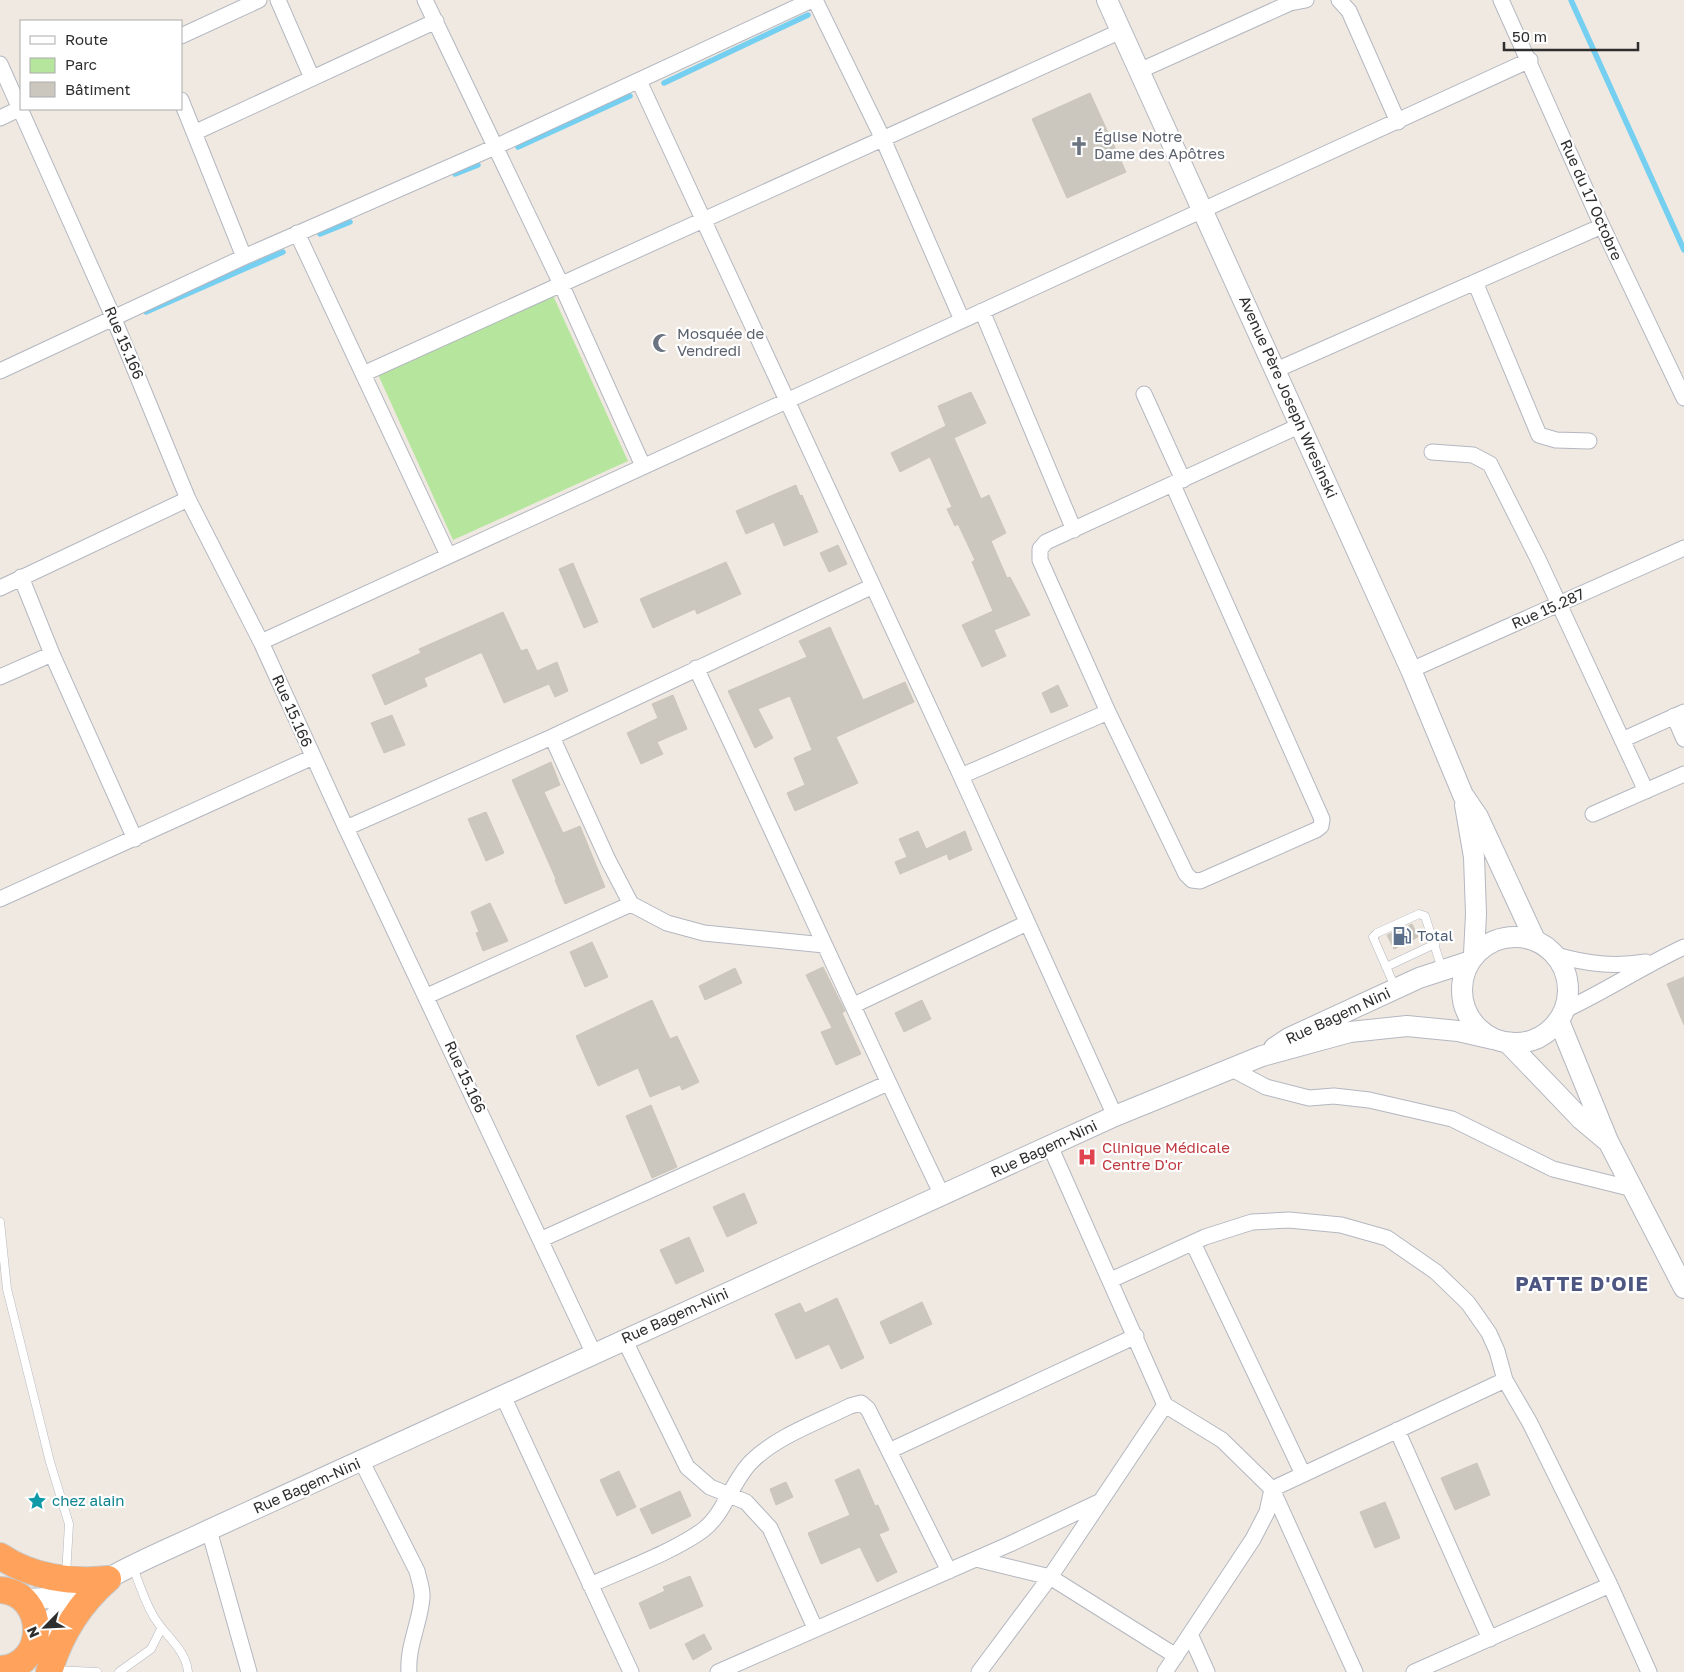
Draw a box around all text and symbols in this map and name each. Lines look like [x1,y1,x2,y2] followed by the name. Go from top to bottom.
[20,20,182,110] legend
[1504,20,1638,52] scale bar
[1512,27,1547,45] text: 50 m
[65,30,108,48] text: Route
[65,55,97,73] text: Parc
[65,80,130,98] text: Bâtiment
[1094,127,1225,162] place label: Église Notre Dame des Apôtres
[1068,135,1090,157] church icon: Église Notre Dame des Apôtres
[1557,136,1627,263] street label: Rue du 17 Octobre
[1236,293,1342,501] street label: Avenue Père Joseph Wresinski
[102,304,148,382] street label: Rue 15.166
[677,324,765,359] place label: Mosquée de Vendredi
[651,332,673,354] mosque icon: Mosquée de Vendredi
[1508,584,1587,632] street label: Rue 15.287
[269,672,317,750] street label: Rue 15.166
[1391,925,1413,947] fuel station icon: Total
[1417,926,1453,944] place label: Total
[1282,983,1393,1047] street label: Rue Bagem Nini
[441,1038,490,1115] street label: Rue 15.166
[987,1116,1100,1181] street label: Rue Bagem-Nini
[1102,1138,1230,1173] place label: Clinique Médicale Centre D'or
[1076,1146,1098,1168] hospital icon: Clinique Médicale Centre D'or
[1515,1271,1649,1295] district label: PATTE D'OIE
[618,1283,731,1347] street label: Rue Bagem-Nini
[250,1453,363,1517] street label: Rue Bagem-Nini
[26,1490,48,1512] place icon: chez alain
[52,1491,125,1509] place label: chez alain
[20,1602,70,1652] north arrow
[23,1624,43,1641] text: N

